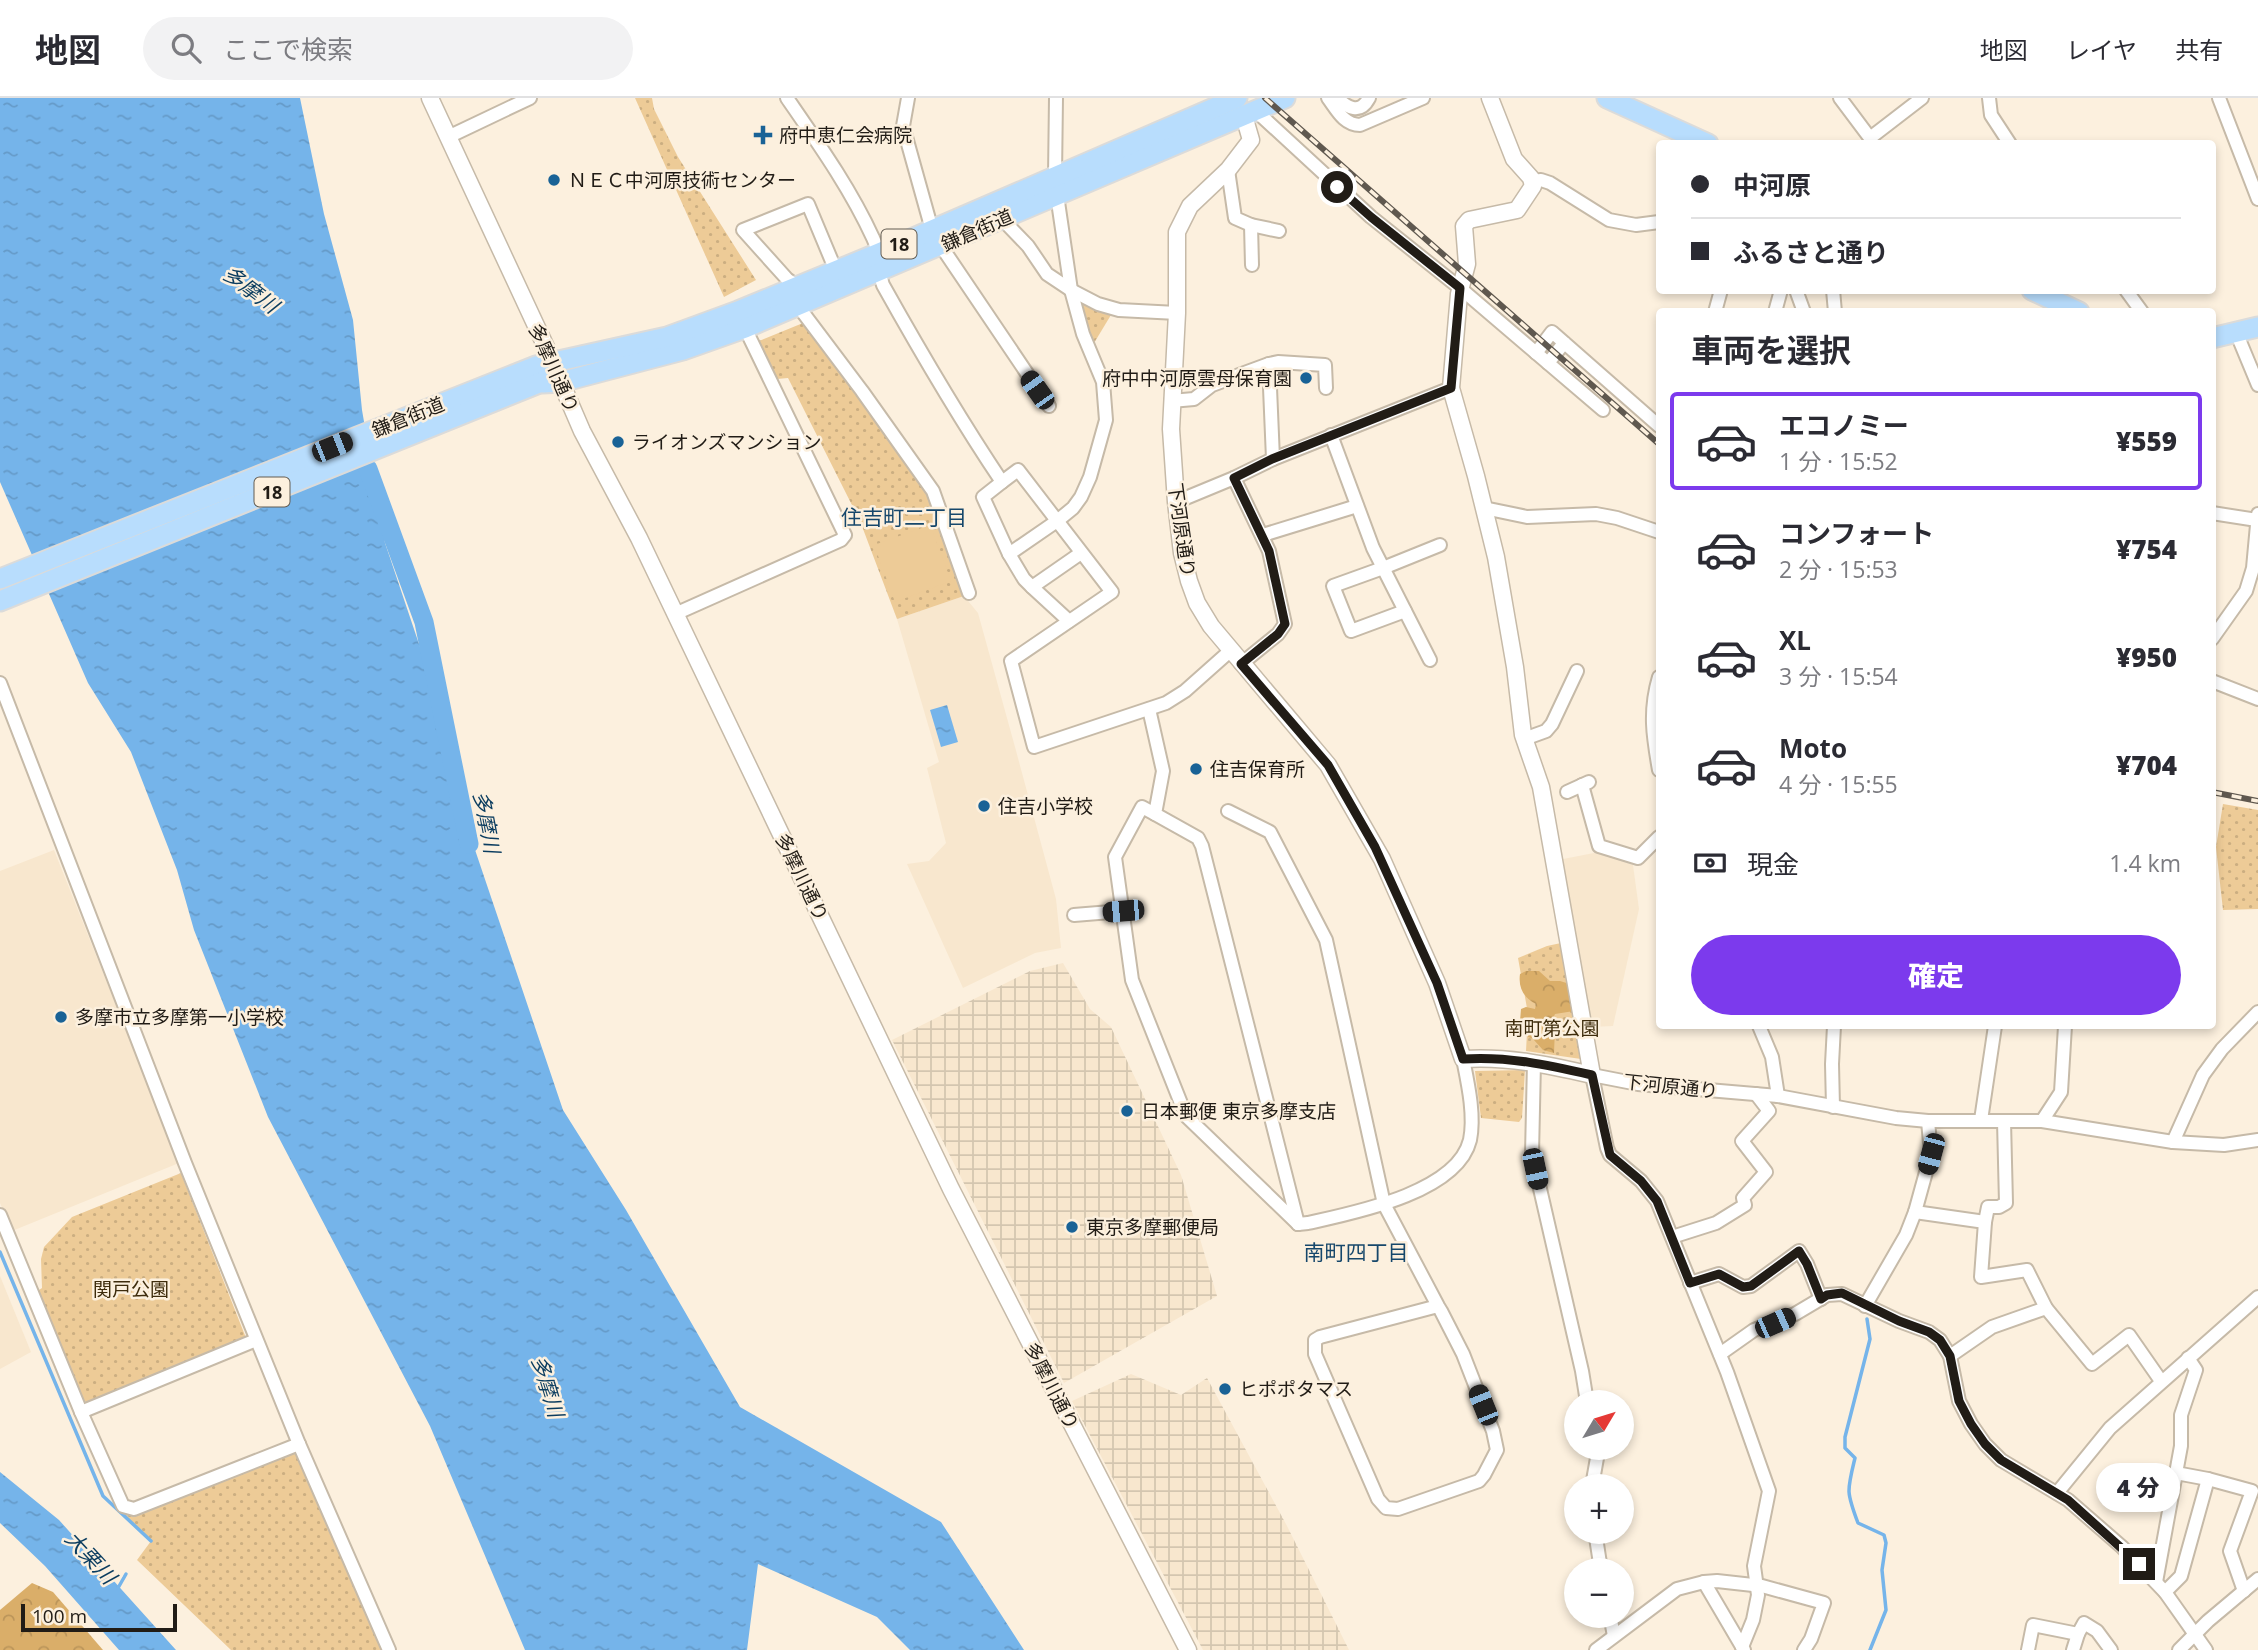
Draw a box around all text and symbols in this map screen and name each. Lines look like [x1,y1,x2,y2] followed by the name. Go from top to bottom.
[143,17,633,80] search box
[35,27,101,72] text: 地図
[167,29,205,67] icon: search
[223,31,353,67] text: ここで検索
[1980,33,2028,66] text: 地図
[2066,33,2137,66] text: レイヤ
[2175,33,2223,66] text: 共有
[779,122,912,148] place label: 府中恵仁会病院
[753,125,773,145] marker: 府中恵仁会病院
[568,167,796,193] place label: ＮＥＣ中河原技術センター
[1733,167,1811,203] text: 中河原
[1321,171,1353,203] route start
[546,172,562,188] marker: ＮＥＣ中河原技術センター
[937,203,1017,257] street label: 鎌倉街道
[881,230,916,258] road number: 18
[1733,234,1889,270] text: ふるさと通り
[217,259,286,320] water label: 多摩川
[523,319,585,417] street label: 多摩川通り
[1691,328,1851,371] text: 車両を選択
[1102,365,1292,391] place label: 府中中河原雲母保育園
[1017,367,1058,413] car
[1298,370,1314,386] marker: 府中中河原雲母保育園
[368,391,448,443] street label: 鎌倉街道
[1779,407,1909,443] text: エコノミー
[1695,410,1758,473] icon: car
[2116,423,2177,459] text: ¥559
[309,429,356,465] car
[632,429,822,455] place label: ライオンズマンション
[610,434,626,450] marker: ライオンズマンション
[1779,445,1898,477] text: 1 分 · 15:52
[254,478,290,506] road number: 18
[1163,481,1201,579] street label: 下河原通り
[841,503,967,531] district label: 住吉町二丁目
[1779,515,1934,551] text: コンフォート
[1695,518,1758,581] icon: car
[2116,531,2177,567] text: ¥754
[1779,553,1898,585] text: 2 分 · 15:53
[1779,622,1811,658] text: XL
[1695,626,1758,689] icon: car
[2116,639,2177,675] text: ¥950
[1779,660,1898,692] text: 3 分 · 15:54
[1779,730,1847,766] text: Moto
[1695,734,1758,797] icon: car
[2116,747,2177,783] text: ¥704
[1210,756,1305,782] place label: 住吉保育所
[1188,761,1204,777] marker: 住吉保育所
[1779,768,1898,800] text: 4 分 · 15:55
[467,788,507,858] water label: 多摩川
[998,793,1093,819] place label: 住吉小学校
[976,798,992,814] marker: 住吉小学校
[769,829,835,925] street label: 多摩川通り
[1691,844,1729,882] icon: cash
[1747,846,1799,882] text: 現金
[2109,847,2181,879] text: 1.4 km
[1102,899,1145,923] car
[1691,935,2181,1015] button: 確定
[75,1004,284,1030] place label: 多摩市立多摩第一小学校
[53,1009,69,1025] marker: 多摩市立多摩第一小学校
[1504,1015,1600,1041] park label: 南町第公園
[1622,1068,1720,1104] street label: 下河原通り
[1141,1098,1336,1124] place label: 日本郵便 東京多摩支店
[1119,1103,1135,1119] marker: 日本郵便 東京多摩支店
[1916,1131,1947,1177] car
[1521,1146,1550,1192] car
[1086,1214,1219,1240] place label: 東京多摩郵便局
[1064,1219,1080,1235] marker: 東京多摩郵便局
[1304,1238,1409,1266] district label: 南町四丁目
[93,1276,169,1302] park label: 関戸公園
[1752,1305,1799,1341] car
[1019,1338,1085,1434] street label: 多摩川通り
[525,1352,571,1422] water label: 多摩川
[1239,1376,1353,1402] place label: ヒポポタマス
[1217,1381,1233,1397] marker: ヒポポタマス
[1466,1382,1501,1428] car
[1564,1390,1634,1460] north arrow
[1564,1390,1634,1628] map controls
[2097,1462,2181,1512] callout: 4 分
[2117,1471,2159,1503] text: 4 分
[1564,1474,1634,1544] button: +
[59,1524,124,1591] water label: 大栗川
[2123,1548,2155,1580] route end
[1564,1558,1634,1628] button: −
[21,1601,177,1633] scale bar
[32,1603,87,1629] text: 100 m

